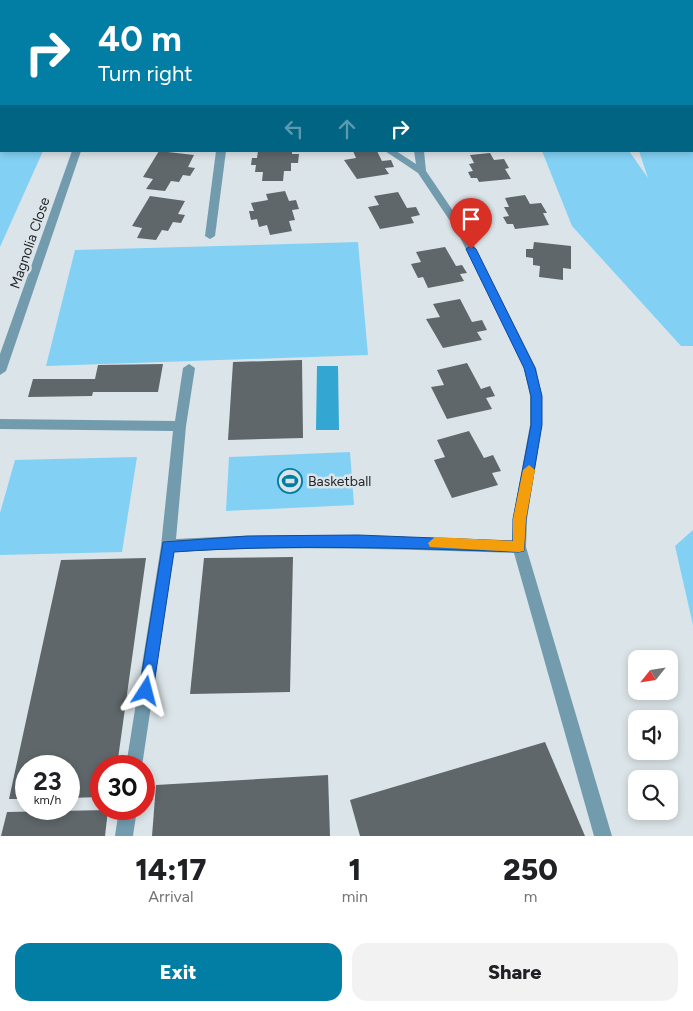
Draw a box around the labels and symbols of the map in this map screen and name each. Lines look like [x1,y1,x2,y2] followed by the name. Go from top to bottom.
[6,195,54,291] street label: Magnolia Close
[450,198,492,249] pin
[277,468,303,494] sports icon: Basketball
[308,473,371,490] place label: Basketball
[628,650,678,700] north arrow
[119,664,171,716] position arrow
[90,755,155,820] speed limit sign: 30

